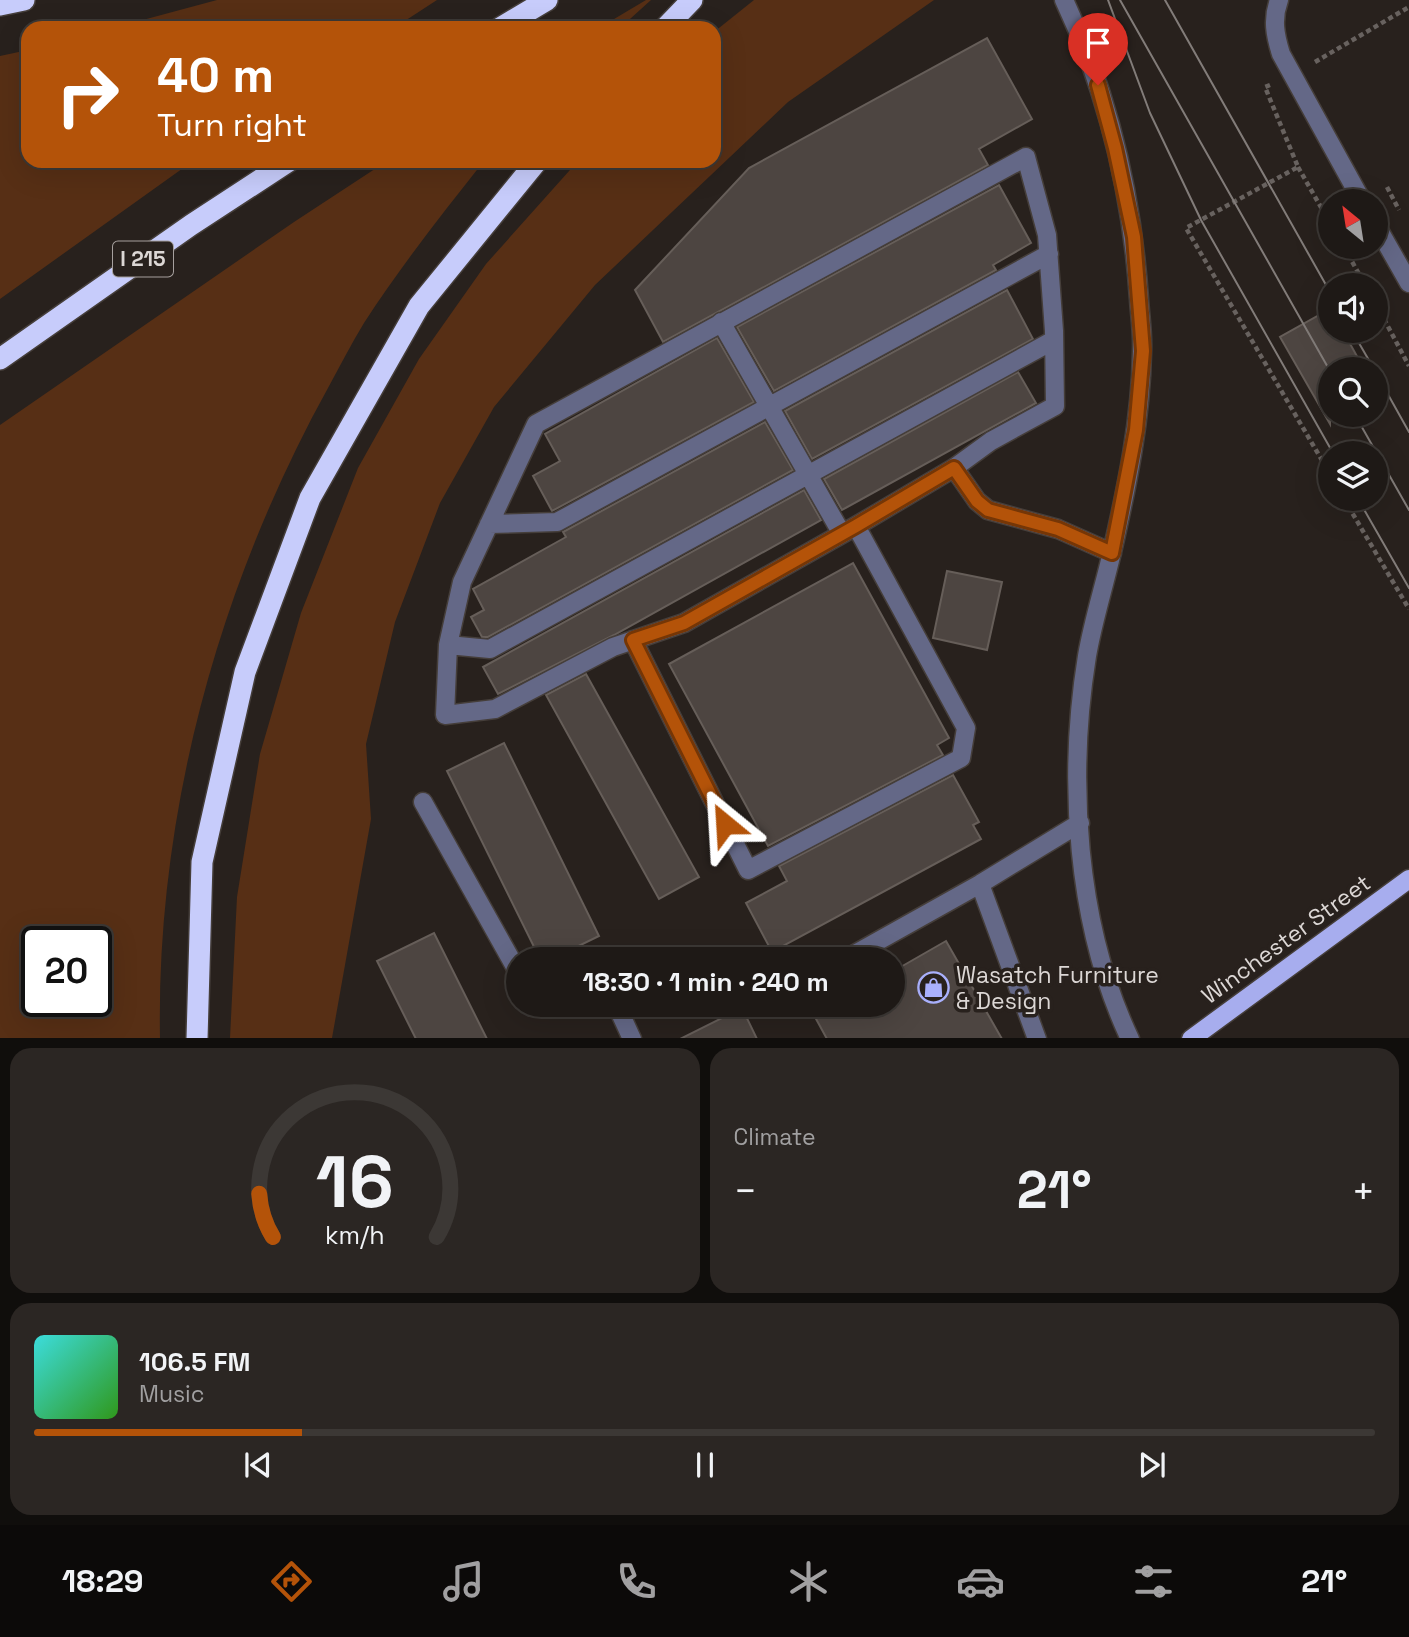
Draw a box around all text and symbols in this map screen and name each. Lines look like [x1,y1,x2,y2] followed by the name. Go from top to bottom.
[1068,13,1128,85] pin
[1079,24,1117,62] icon: arrive
[157,44,274,106] text: 40 m
[42,49,133,140] icon: right
[157,105,307,145] text: Turn right
[1318,189,1388,259] north arrow
[1318,189,1388,511] map controls
[113,242,173,276] road number: I 215
[1318,273,1388,343] button: sound
[1318,357,1388,427] button: search
[1318,441,1388,511] button: layers
[688,787,762,861] position arrow
[1196,868,1376,1010] street label: Winchester Street
[21,926,112,1017] speed limit sign: 20
[956,960,1159,1016] place label: Wasatch Furniture & Design
[582,965,829,999] text: 18:30 · 1 min · 240 m
[916,971,950,1005] shop icon: Wasatch Furniture & Design
[734,1122,816,1152] text: Climate
[316,1135,394,1228] text: 16
[1017,1157,1092,1223] text: 21°
[734,1167,757,1215] text: −
[1351,1167,1375,1215] text: +
[325,1218,385,1250] text: km/h
[139,1345,250,1379] text: 106.5 FM
[139,1379,204,1409] text: Music
[239,1446,277,1484] icon: previous
[686,1446,724,1484] icon: pause
[1133,1446,1171,1484] icon: next
[267,1557,316,1606] icon: directions
[439,1557,488,1606] icon: music
[612,1557,661,1606] icon: phone
[784,1557,833,1606] icon: climate
[956,1557,1005,1606] icon: car
[1129,1557,1178,1606] icon: filters
[62,1561,144,1601] text: 18:29
[1301,1561,1347,1601] text: 21°

